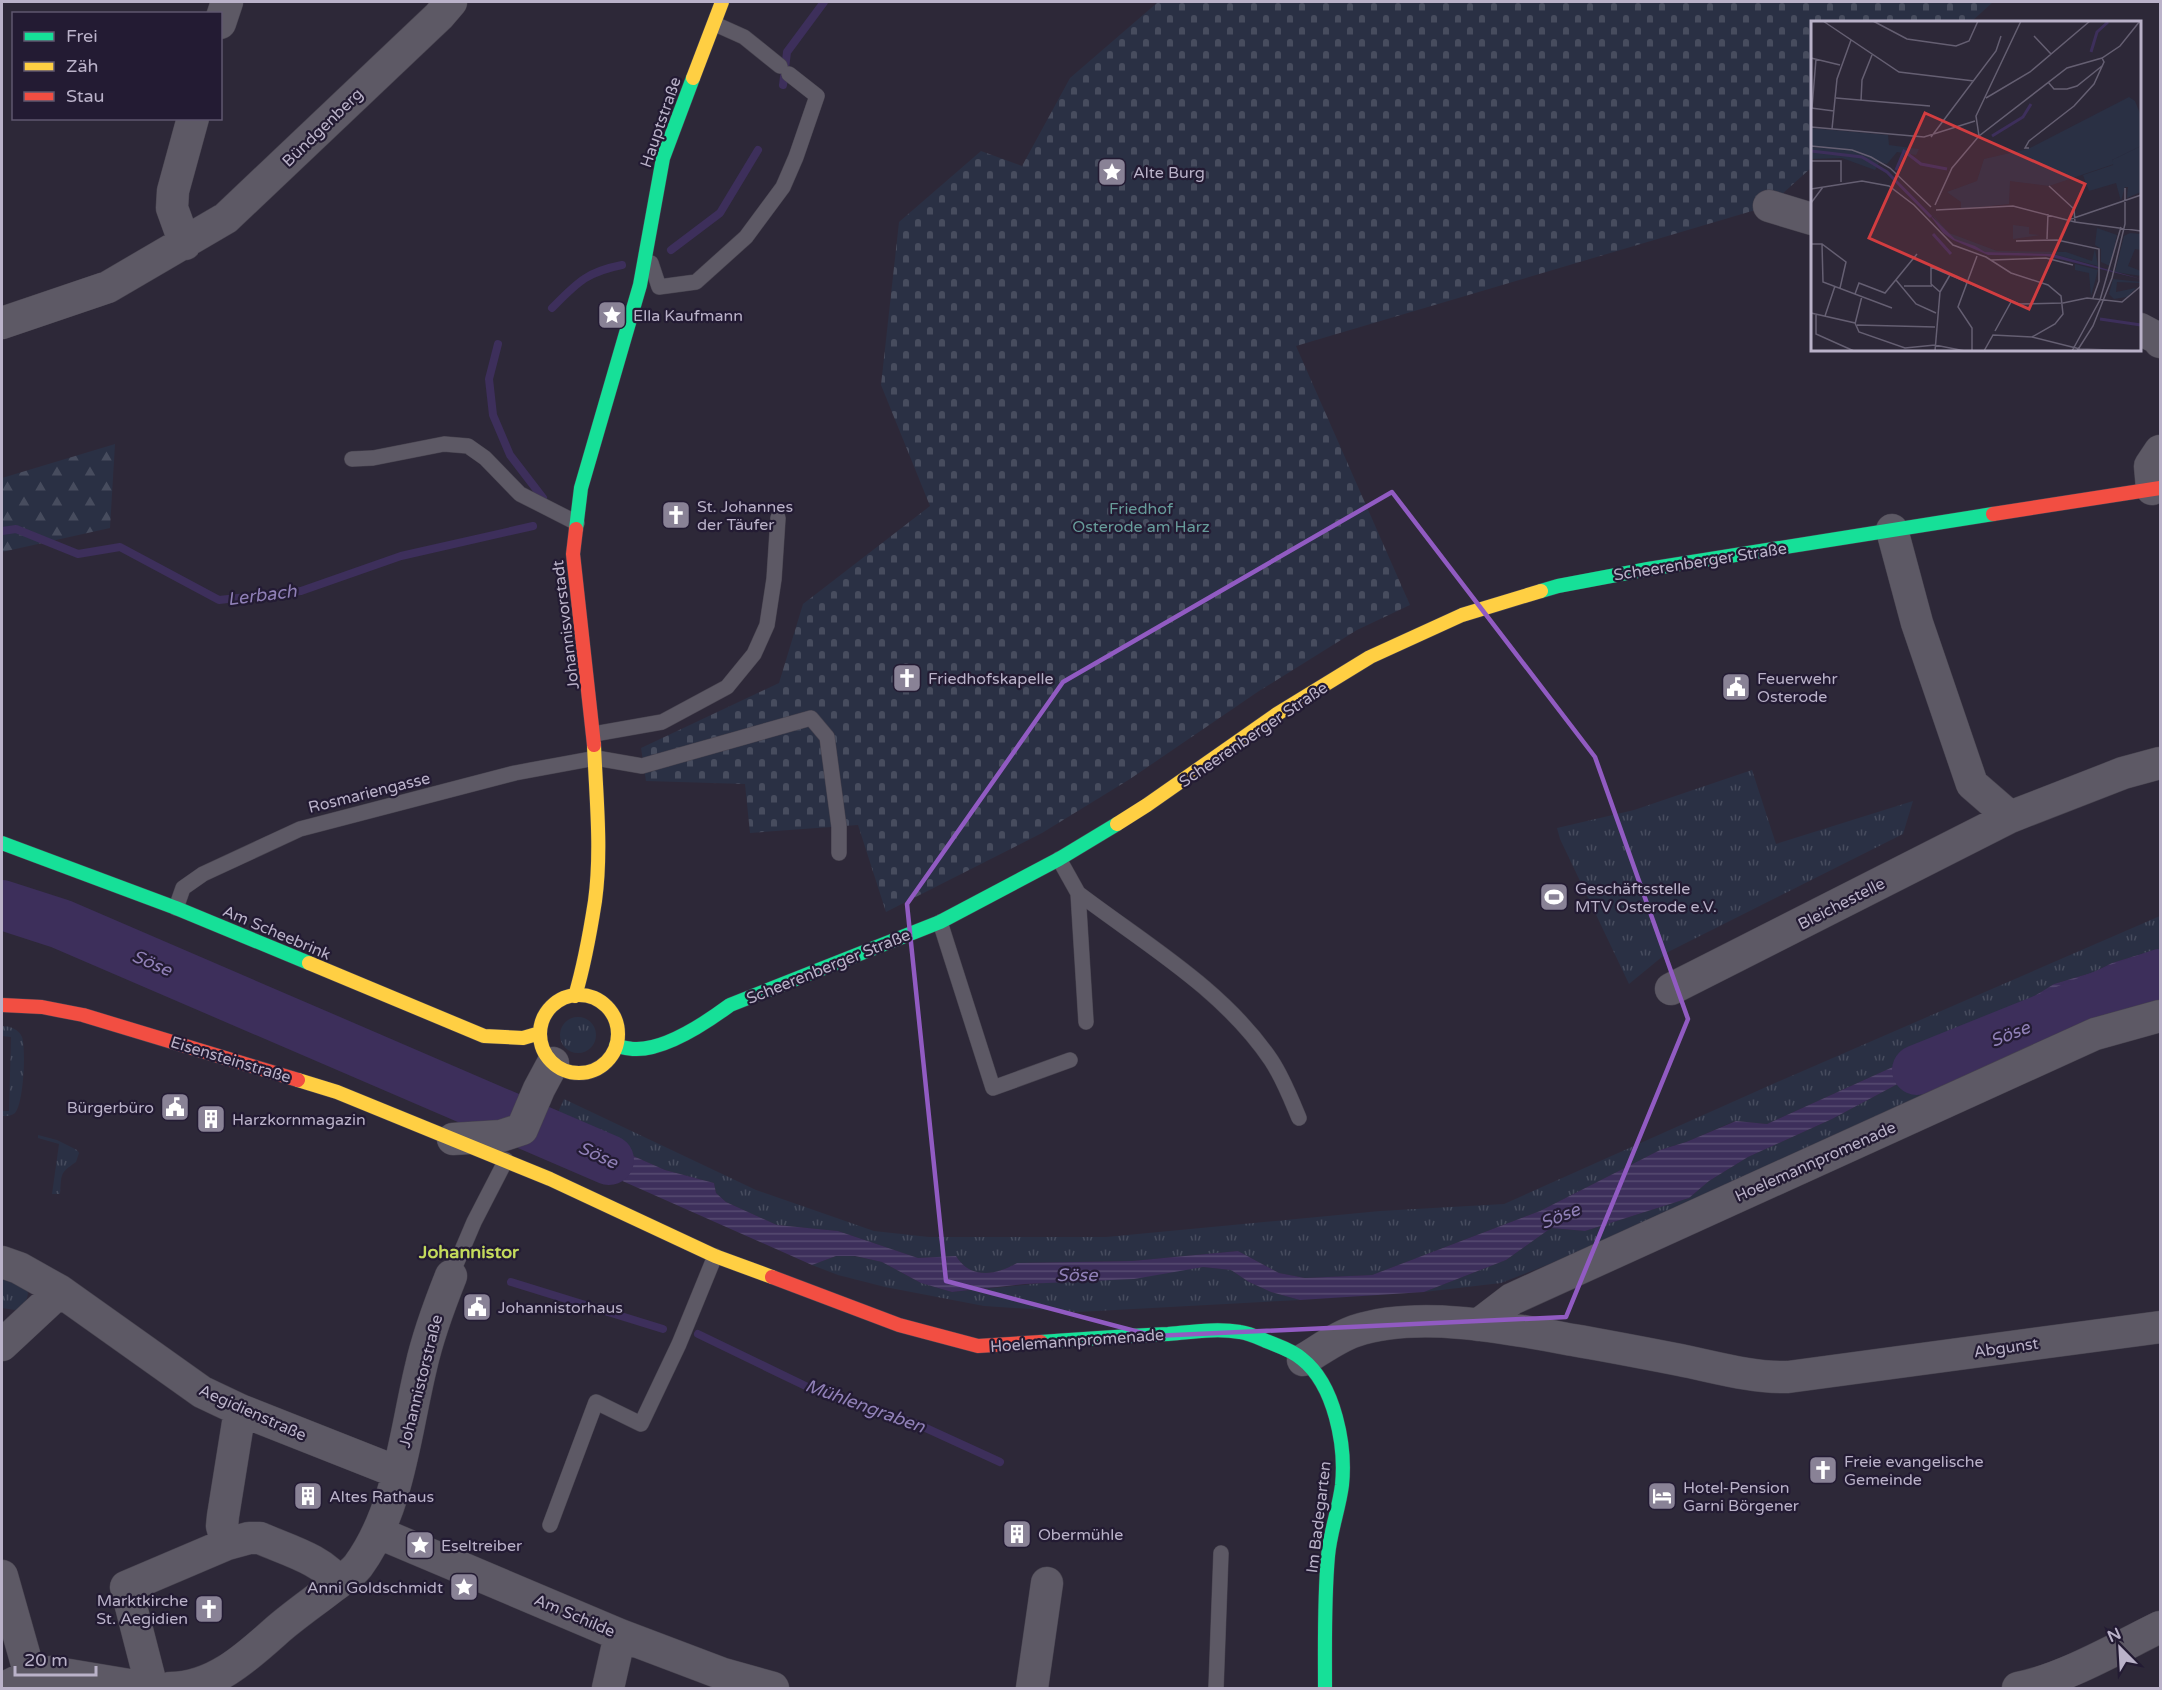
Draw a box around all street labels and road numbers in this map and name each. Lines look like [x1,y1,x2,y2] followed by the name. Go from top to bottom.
[636,74,686,170] street label: Hauptstraße
[278,84,367,171] street label: Bündgenberg
[1612,538,1788,586] street label: Scheerenberger Straße
[548,559,584,691] street label: Johannisvorstadt
[1175,678,1332,792] street label: Scheerenberger Straße
[306,768,432,818] street label: Rosmariengasse
[1795,873,1888,934] street label: Bleichestelle
[219,901,334,965] street label: Am Scheebrink
[744,925,913,1009] street label: Scheerenberger Straße
[168,1032,293,1088] street label: Eisensteinstraße
[1732,1117,1899,1206] street label: Hoelemannpromenade
[395,1313,447,1450] street label: Johannistorstraße
[989,1325,1165,1357] street label: Hoelemannpromenade
[1972,1334,2040,1362] street label: Abgunst
[196,1380,309,1446] street label: Aegidienstraße
[1302,1460,1336,1574] street label: Im Badegarten
[531,1590,618,1642] street label: Am Schilde

